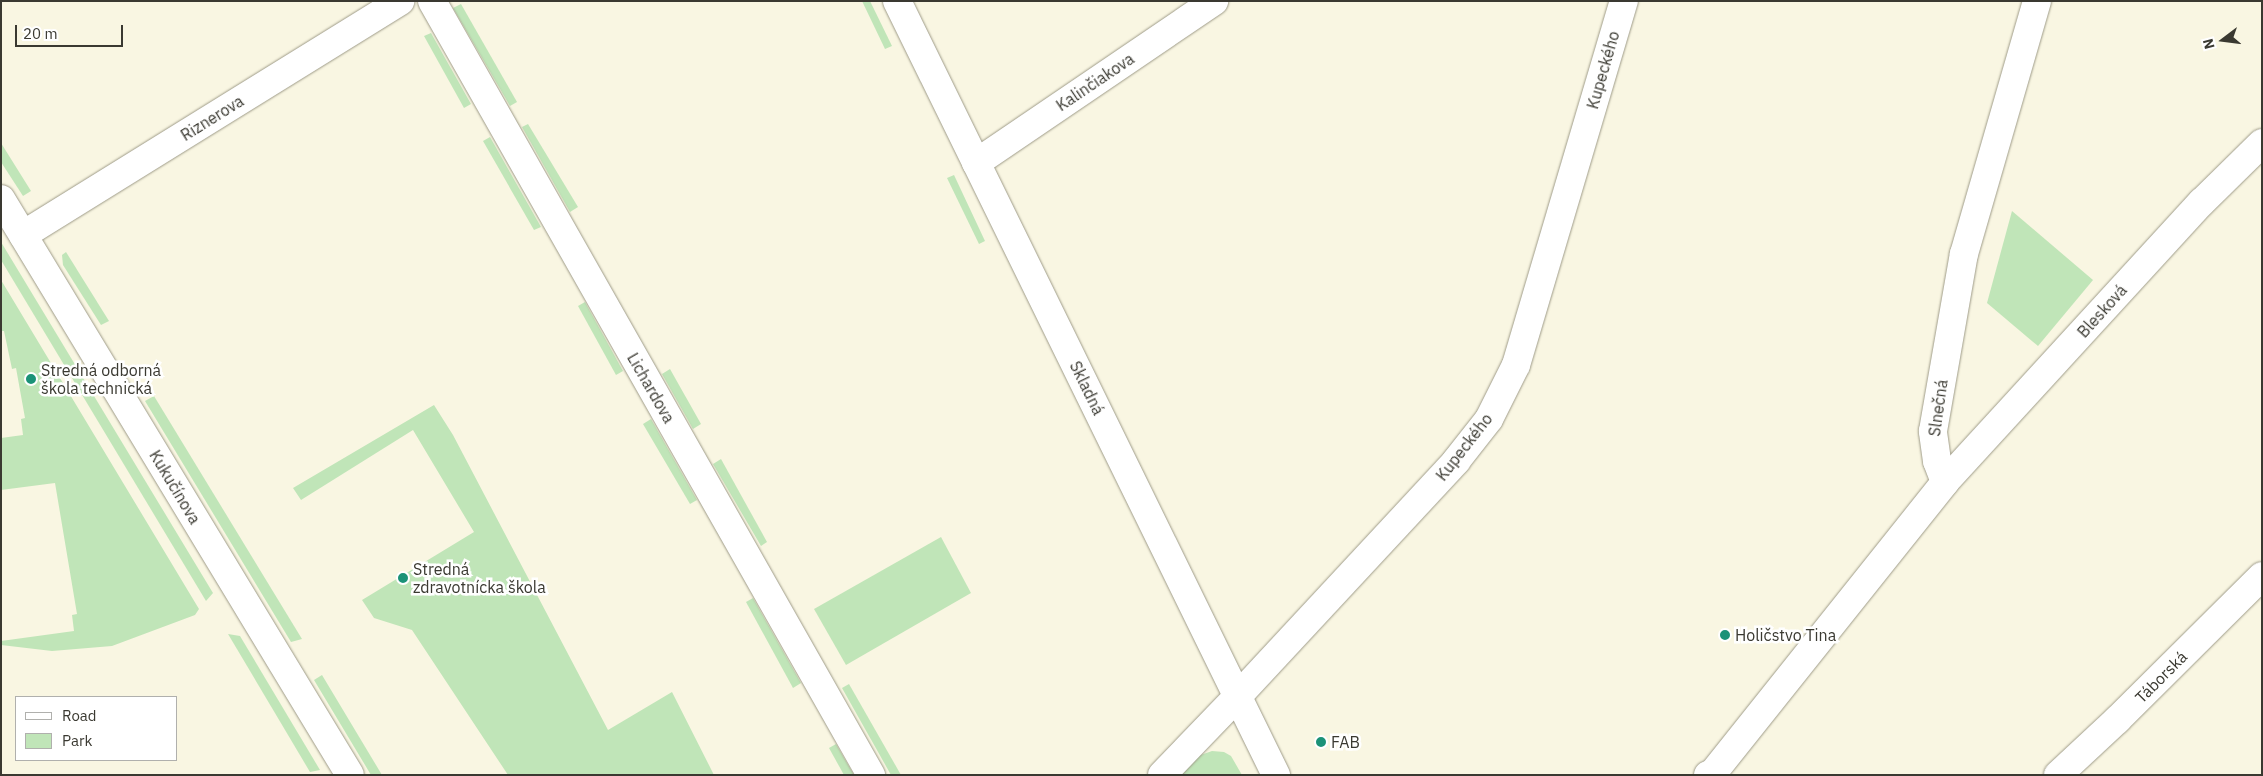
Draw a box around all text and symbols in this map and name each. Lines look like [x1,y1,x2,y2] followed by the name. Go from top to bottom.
[18,15,125,47] scale bar
[2198,15,2248,65] north arrow
[23,24,58,43] text: 20 m
[1583,29,1623,111] street label: Kupeckého
[2199,37,2219,51] text: N
[1052,49,1138,115] street label: Kalinčiakova
[177,91,247,145] street label: Riznerova
[2073,281,2131,341] street label: Blesková
[623,349,679,427] street label: Lichardova
[1066,358,1108,418] street label: Skladná
[41,360,161,398] place label: Stredná odborná škola technická
[25,373,37,385] marker: Stredná odborná škola technická
[1925,378,1951,438] street label: Slnečná
[1432,409,1496,485] street label: Kupeckého
[145,447,205,527] street label: Kukučínova
[413,559,546,597] place label: Stredná zdravotnícka škola
[397,572,409,584] marker: Stredná zdravotnícka škola
[1735,625,1836,645] place label: Holičstvo Tina
[1719,629,1731,641] marker: Holičstvo Tina
[2131,647,2191,707] street label: Táborská
[15,696,178,761] legend
[62,706,97,725] text: Road
[62,731,92,750] text: Park
[1331,732,1360,752] place label: FAB
[1315,736,1327,748] marker: FAB

